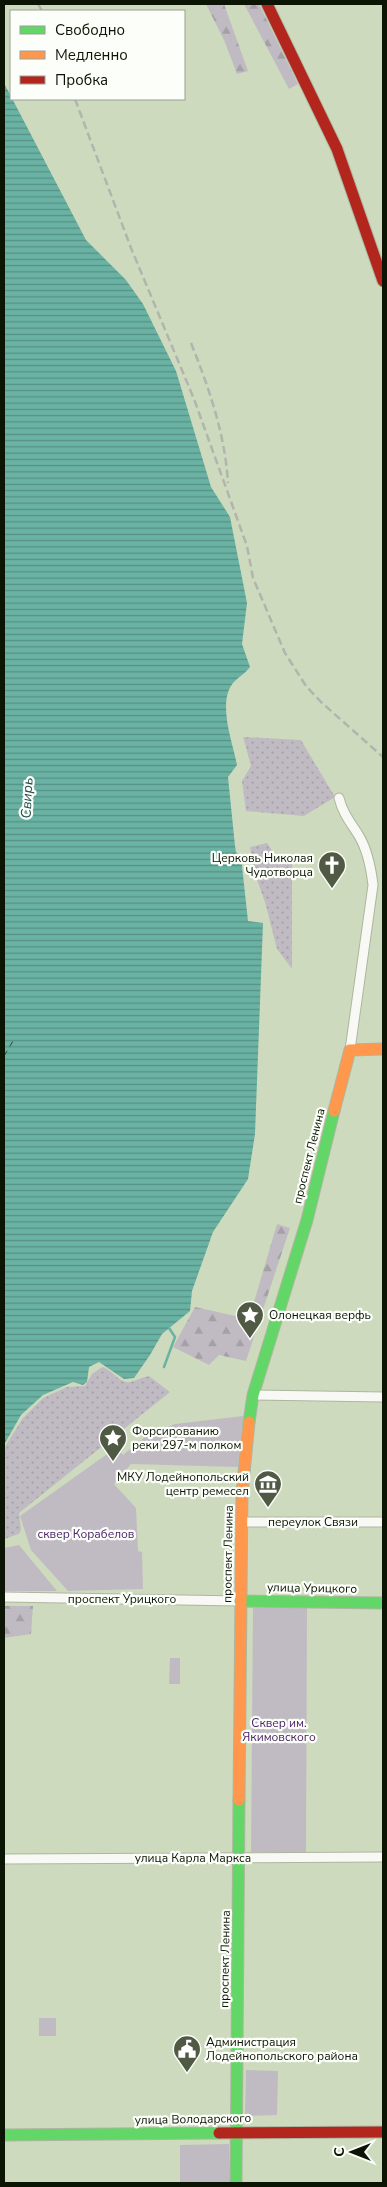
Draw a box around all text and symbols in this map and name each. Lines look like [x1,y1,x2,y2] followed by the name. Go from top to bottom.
[10,10,185,100] legend
[55,20,125,40] text: Свободно
[55,45,128,65] text: Медленно
[55,70,108,90] text: Пробка
[16,777,38,819] water label: Свирь
[212,850,313,880] place label: Церковь Николая Чудотворца
[317,850,347,889] church icon: Церковь Николая Чудотворца
[289,1107,329,1205] street label: проспект Ленина
[235,1300,265,1339] place icon: Олонецкая верфь
[269,1307,371,1323] place label: Олонецкая верфь
[98,1423,128,1462] place icon: Форсированию реки 297-м полком
[132,1423,241,1453] place label: Форсированию реки 297-м полком
[117,1469,249,1499] place label: МКУ Лодейнопольский центр ремесел
[253,1469,283,1508] museum icon: МКУ Лодейнопольский центр ремесел
[219,1505,237,1603] street label: проспект Ленина
[268,1514,358,1530] street label: переулок Связи
[38,1526,135,1542] park label: сквер Корабелов
[267,1579,357,1597] street label: улица Урицкого
[68,1591,176,1607] street label: проспект Урицкого
[242,1715,316,1745] park label: Сквер им. Якимовского
[135,1850,251,1866] street label: улица Карла Маркса
[216,1910,234,2008] street label: проспект Ленина
[172,2034,202,2073] public building icon: Администрация Лодейнопольского района
[206,2034,358,2064] place label: Администрация Лодейнопольского района
[135,2110,252,2128] street label: улица Володарского
[327,2127,377,2177] north arrow
[330,2147,349,2157] text: С

